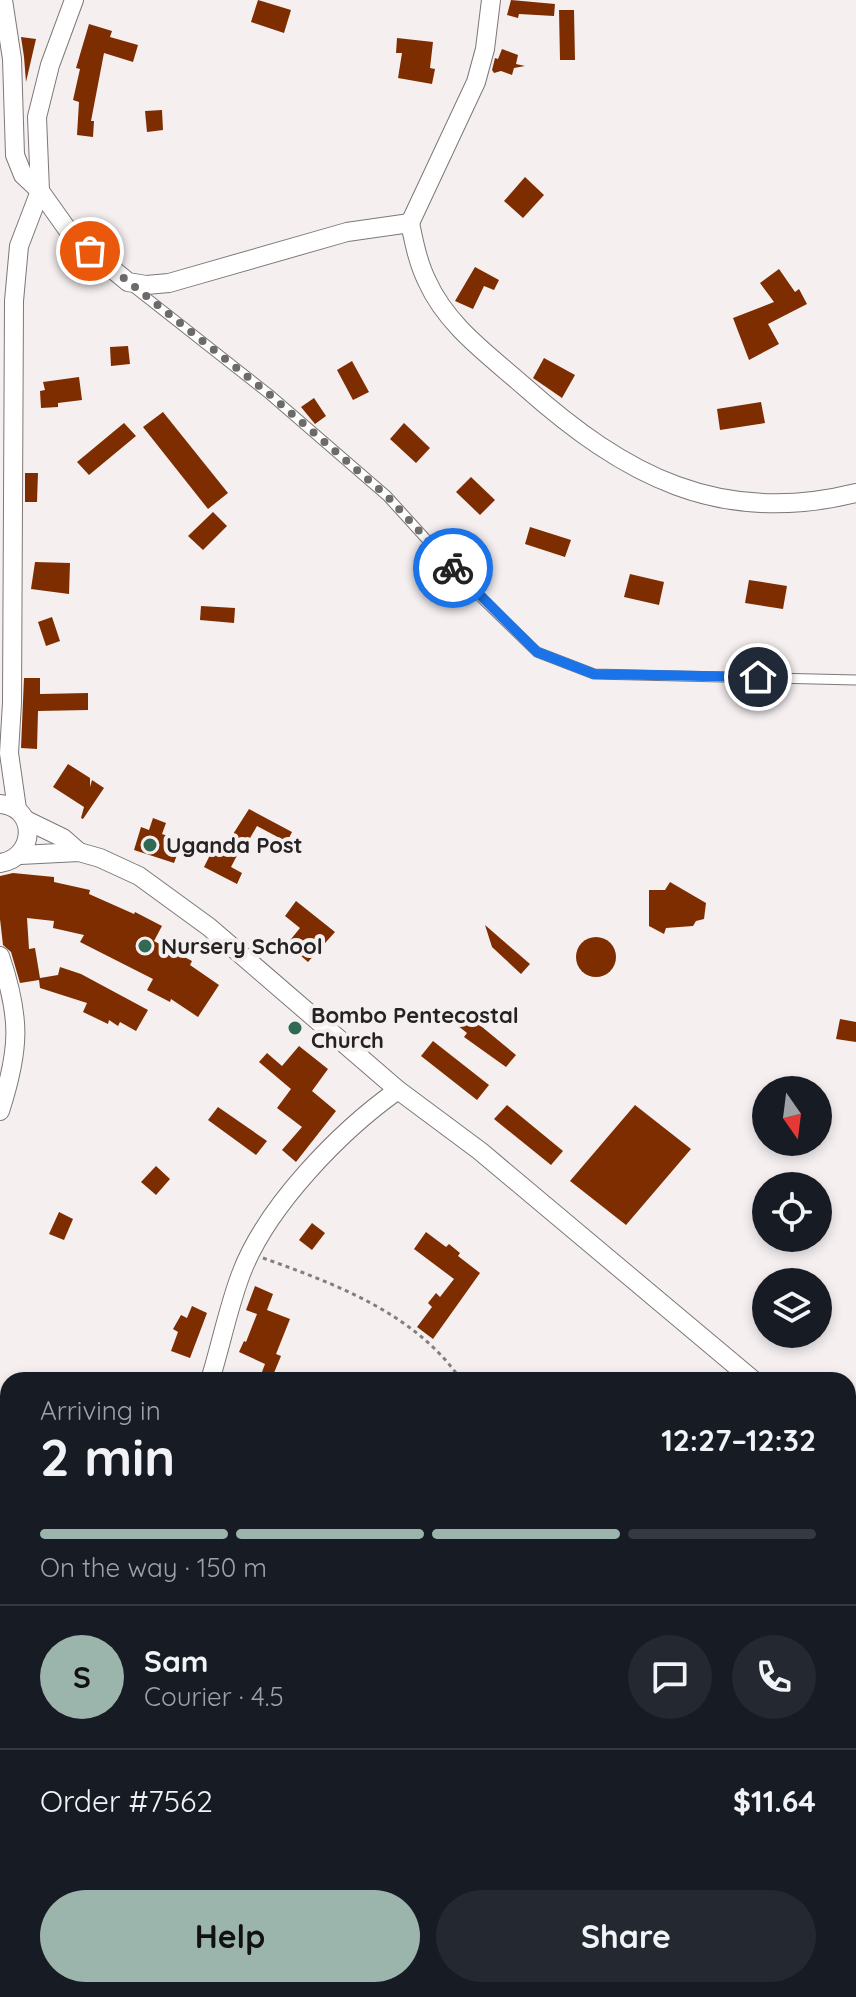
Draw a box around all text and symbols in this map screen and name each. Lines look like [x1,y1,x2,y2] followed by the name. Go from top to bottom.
[56,217,124,285] pin
[68,229,112,273] icon: bag
[413,528,493,608] courier
[431,546,475,590] icon: bike
[724,643,792,711] pin
[736,655,780,699] icon: home
[166,831,303,859] place label: Uganda Post
[141,836,159,854] marker: Uganda Post
[161,932,323,960] place label: Nursery School
[136,937,154,955] marker: Nursery School
[311,1001,519,1054] place label: Bombo Pentecostal Church
[286,1019,304,1037] marker: Bombo Pentecostal Church
[752,1076,832,1156] north arrow
[752,1076,832,1348] map controls
[752,1172,832,1252] button: locate
[752,1268,832,1348] button: layers
[40,1394,161,1427] text: Arriving in
[661,1421,816,1459] text: 12:27–12:32
[40,1424,175,1489] text: 2 min
[40,1551,267,1584] text: On the way · 150 m
[628,1635,712,1719] button: chat
[732,1635,816,1719] button: phone
[144,1642,208,1680] text: Sam
[73,1658,91,1696] text: S
[144,1680,284,1713] text: Courier · 4.5
[40,1782,213,1820] text: Order #7562
[733,1782,816,1820] text: $11.64
[40,1890,420,1982] button: Help
[436,1890,816,1982] button: Share

